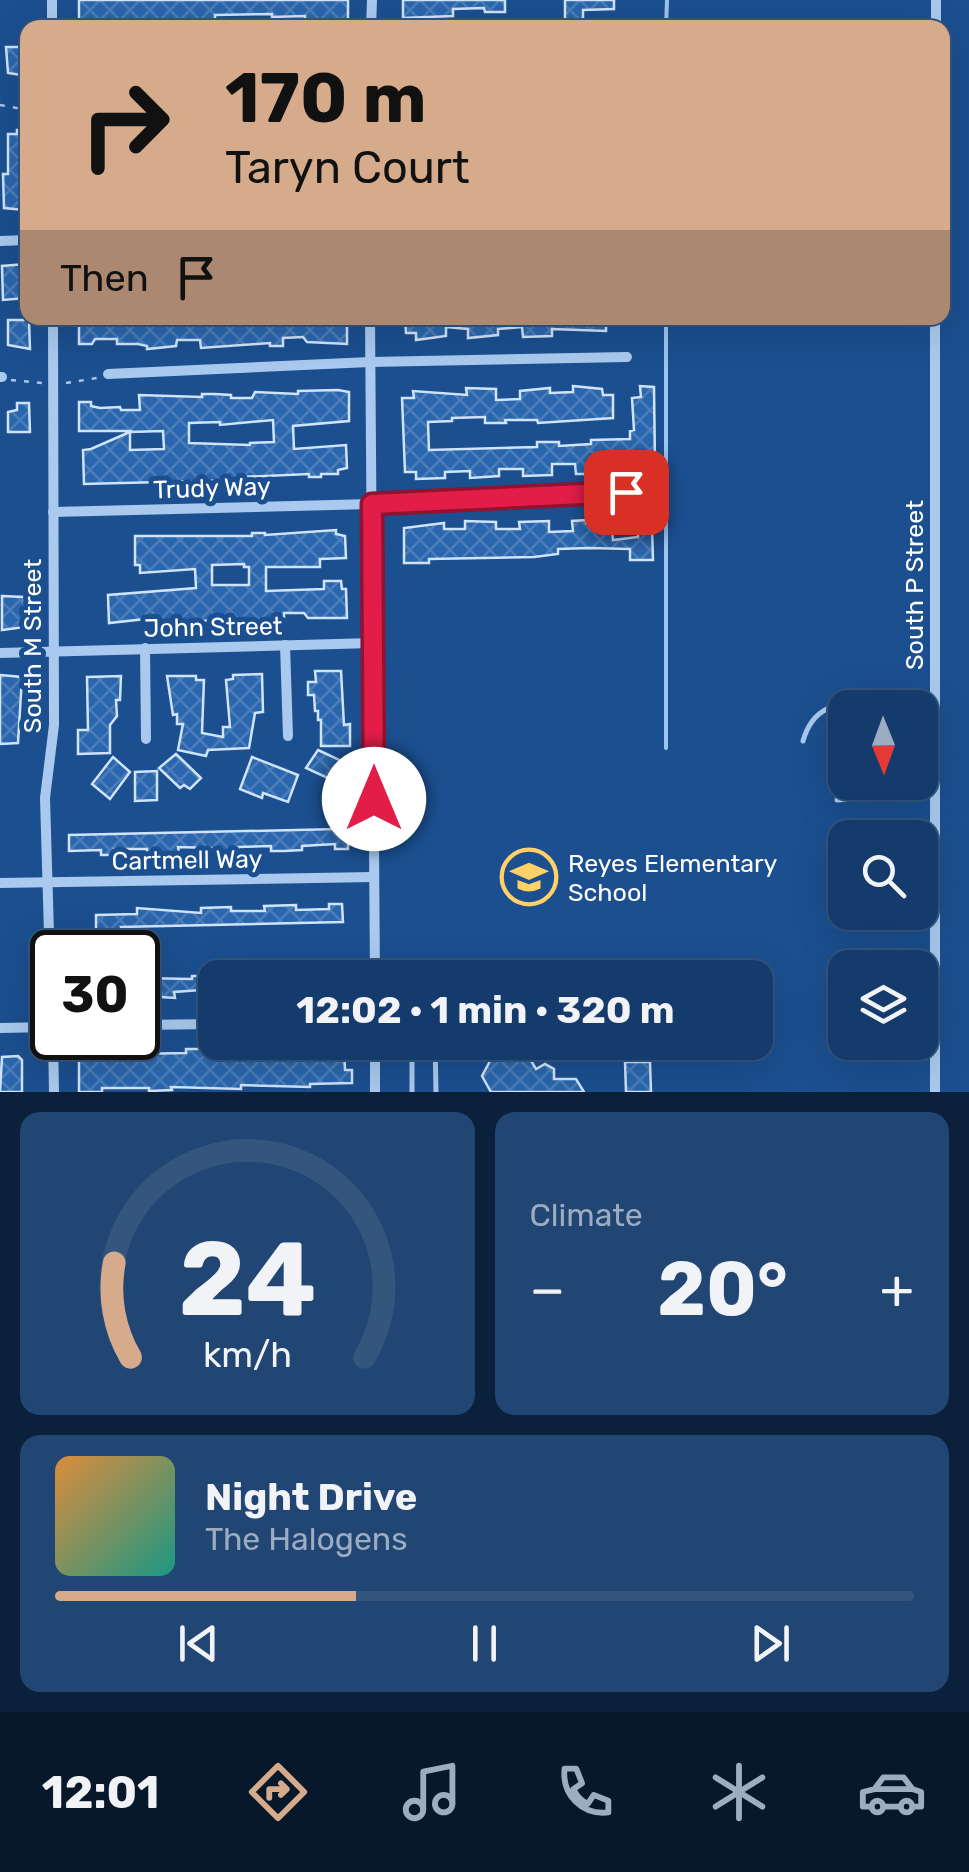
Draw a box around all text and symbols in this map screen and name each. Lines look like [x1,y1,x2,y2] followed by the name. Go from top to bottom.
[225,57,427,140] text: 170 m
[60,60,190,190] icon: right
[225,141,470,194] text: Taryn Court
[169,250,224,305] icon: arrive
[60,255,149,301] text: Then
[584,450,669,535] pin
[599,465,654,520] icon: arrive
[153,471,271,505] street label: Trudy Way
[900,500,929,670] street label: South P Street
[18,559,47,733] street label: South M Street
[143,611,283,643] street label: John Street
[828,690,938,800] north arrow
[828,690,938,1060] map controls
[322,747,426,851] position arrow
[828,820,938,930] button: search
[111,844,263,876] street label: Cartmell Way
[499,847,559,907] school or university icon: Reyes Elementary School
[568,849,777,907] place label: Reyes Elementary School
[30,930,160,1060] speed limit sign: 30
[828,950,938,1060] button: layers
[296,987,675,1033] text: 12:02 · 1 min · 320 m
[530,1196,643,1234] text: Climate
[178,1218,316,1341] text: 24
[657,1245,788,1334] text: 20°
[530,1257,565,1322] text: −
[880,1257,914,1322] text: +
[203,1334,292,1376] text: km/h
[205,1474,417,1520] text: Night Drive
[205,1520,408,1558] text: The Halogens
[171,1616,226,1671] icon: previous
[457,1616,512,1671] icon: pause
[743,1616,798,1671] icon: next
[243,1757,313,1827] icon: directions
[397,1757,467,1827] icon: music
[550,1757,620,1827] icon: phone
[704,1757,774,1827] icon: climate
[857,1757,927,1827] icon: car
[42,1766,160,1819] text: 12:01

